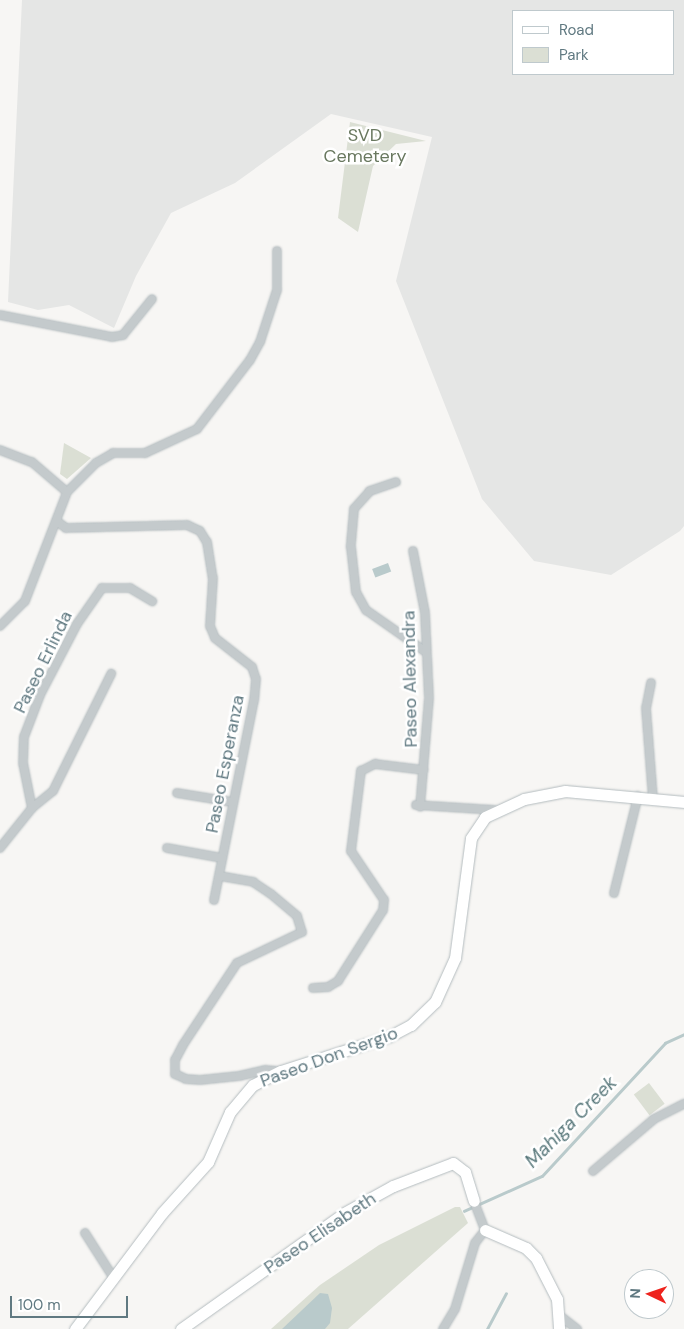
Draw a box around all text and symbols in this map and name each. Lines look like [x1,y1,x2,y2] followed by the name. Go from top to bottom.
[512,10,674,75] legend
[559,20,594,40] text: Road
[559,45,589,65] text: Park
[324,125,406,168] park label: SVD Cemetery
[9,607,77,717] street label: Paseo Erlinda
[398,610,422,748] street label: Paseo Alexandra
[201,693,249,835] street label: Paseo Esperanza
[257,1022,401,1092] street label: Paseo Don Sergio
[520,1071,622,1173] water label: Mahiga Creek
[260,1188,380,1278] street label: Paseo Elisabeth
[624,1269,674,1319] north arrow
[12,1286,130,1318] scale bar
[626,1288,644,1299] text: N
[18,1295,61,1315] text: 100 m

